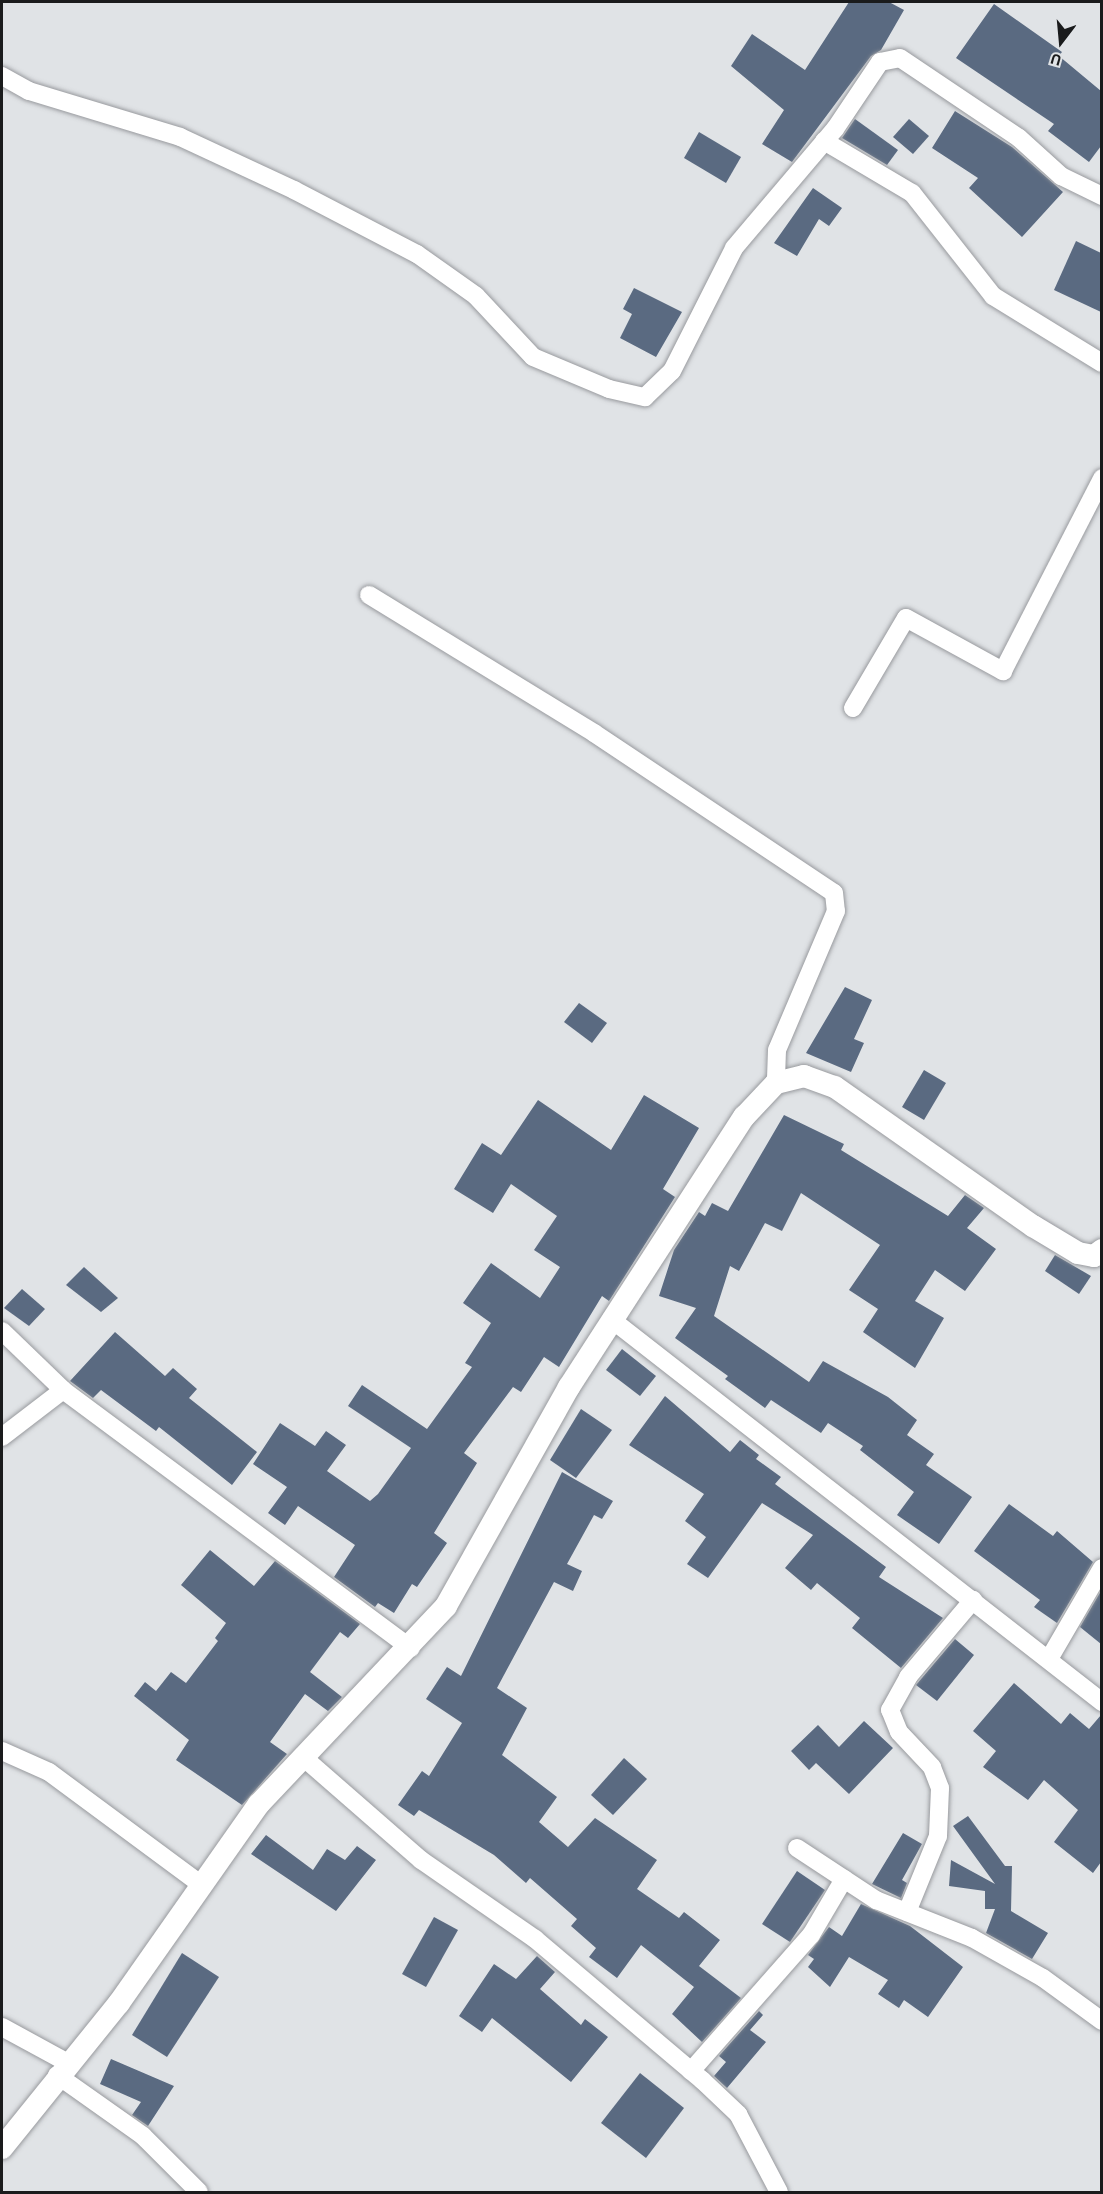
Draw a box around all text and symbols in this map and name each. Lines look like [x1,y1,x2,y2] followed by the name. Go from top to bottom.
[1031,12,1091,72] north arrow
[1049,50,1063,68] text: U

